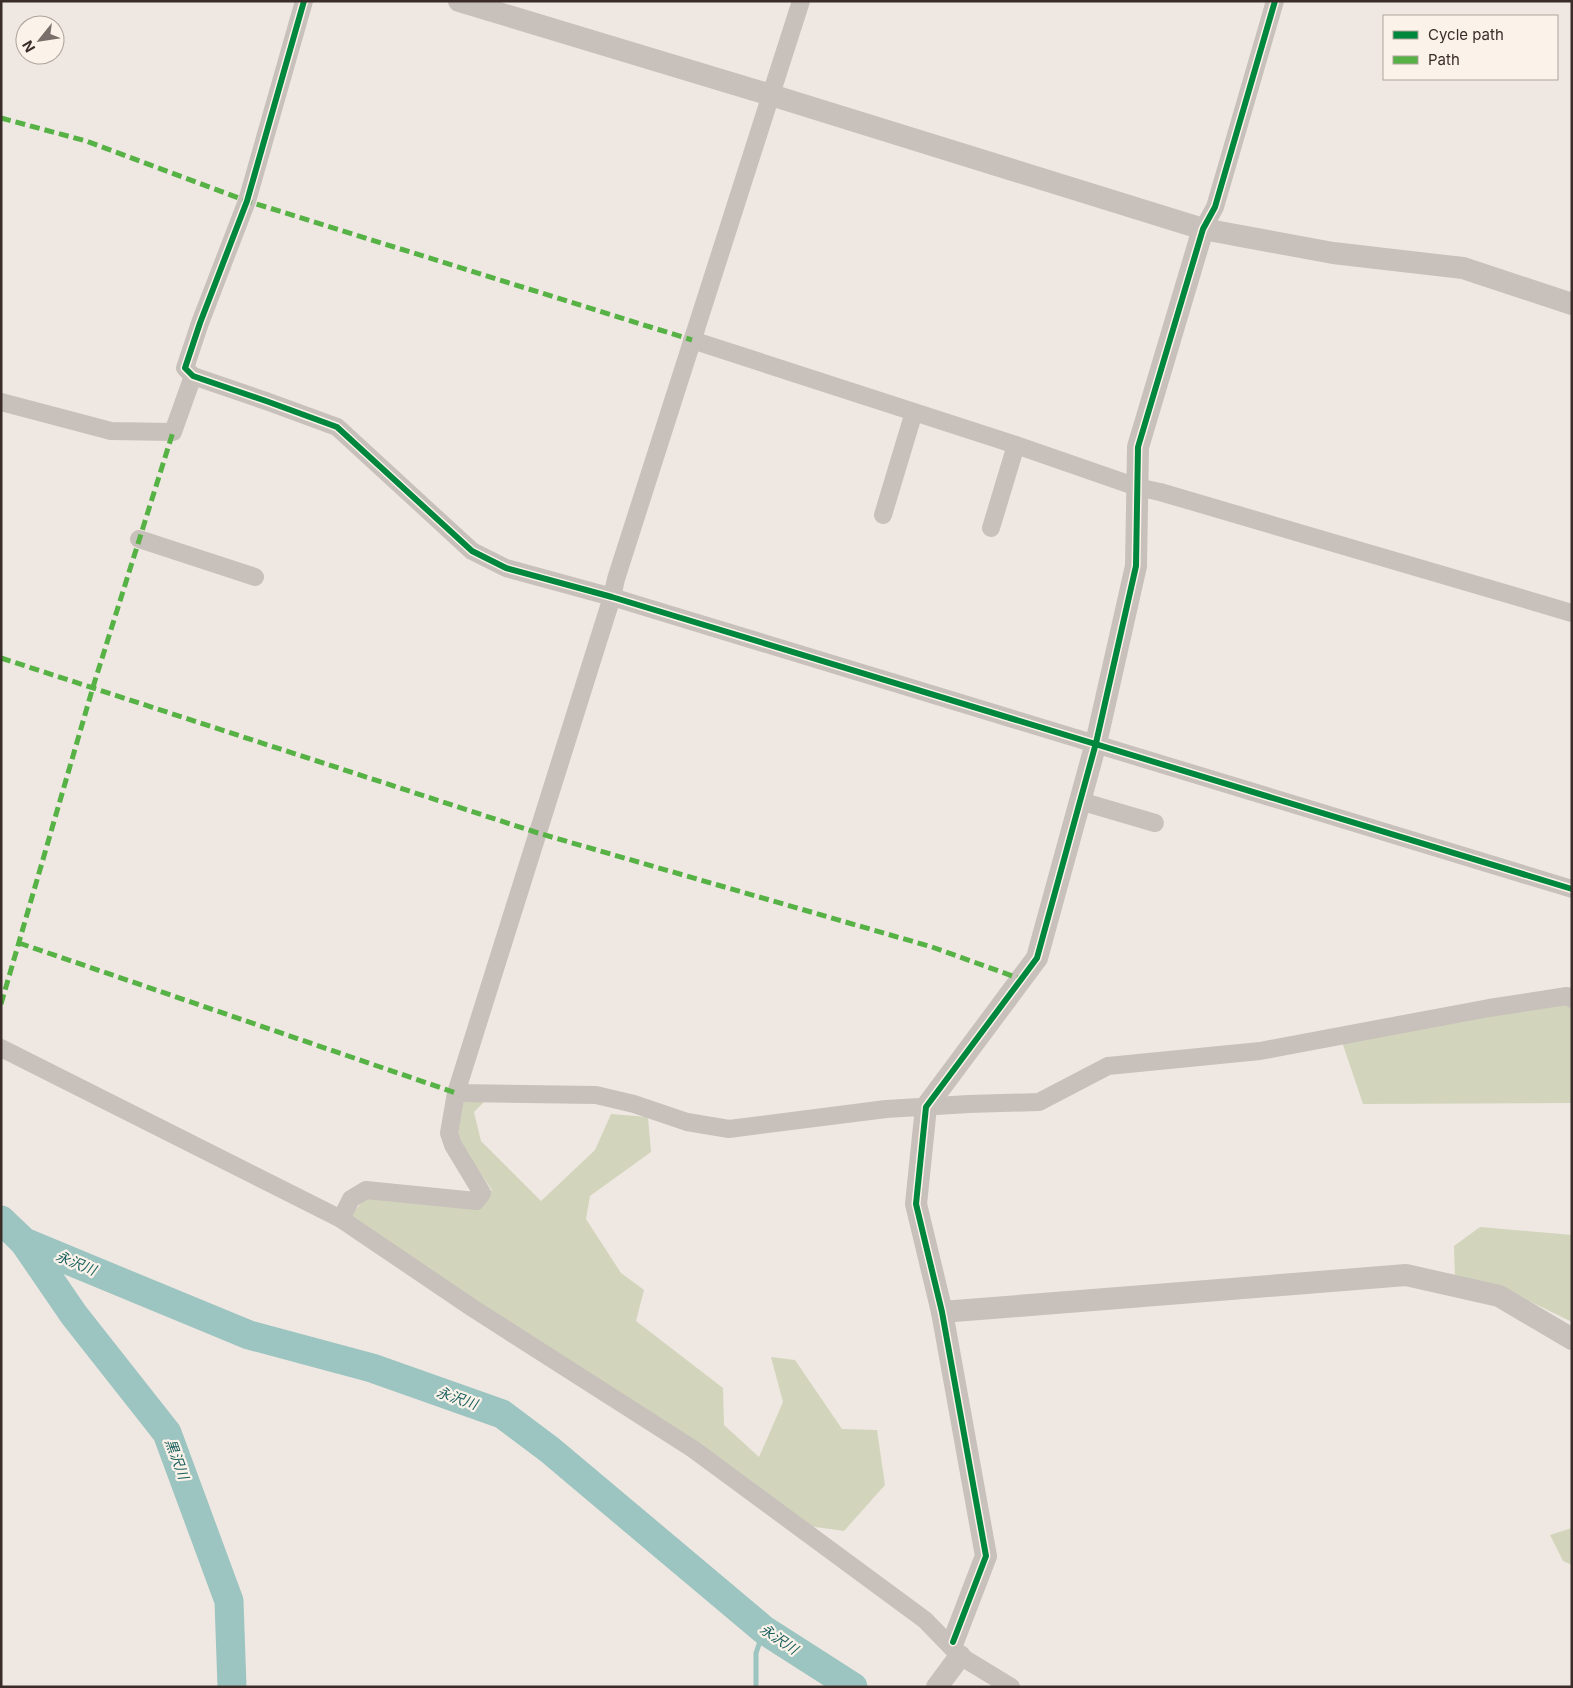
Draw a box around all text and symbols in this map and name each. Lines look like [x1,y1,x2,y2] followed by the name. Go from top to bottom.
[15,15,65,65] north arrow
[1383,15,1558,80] legend
[1428,25,1504,44] text: Cycle path
[18,38,38,56] text: N
[1428,50,1460,69] text: Path
[54,1247,101,1279] water label: 永沢川
[435,1383,482,1413] water label: 永沢川
[162,1436,193,1483] water label: 黒沢川
[757,1620,803,1658] water label: 永沢川

